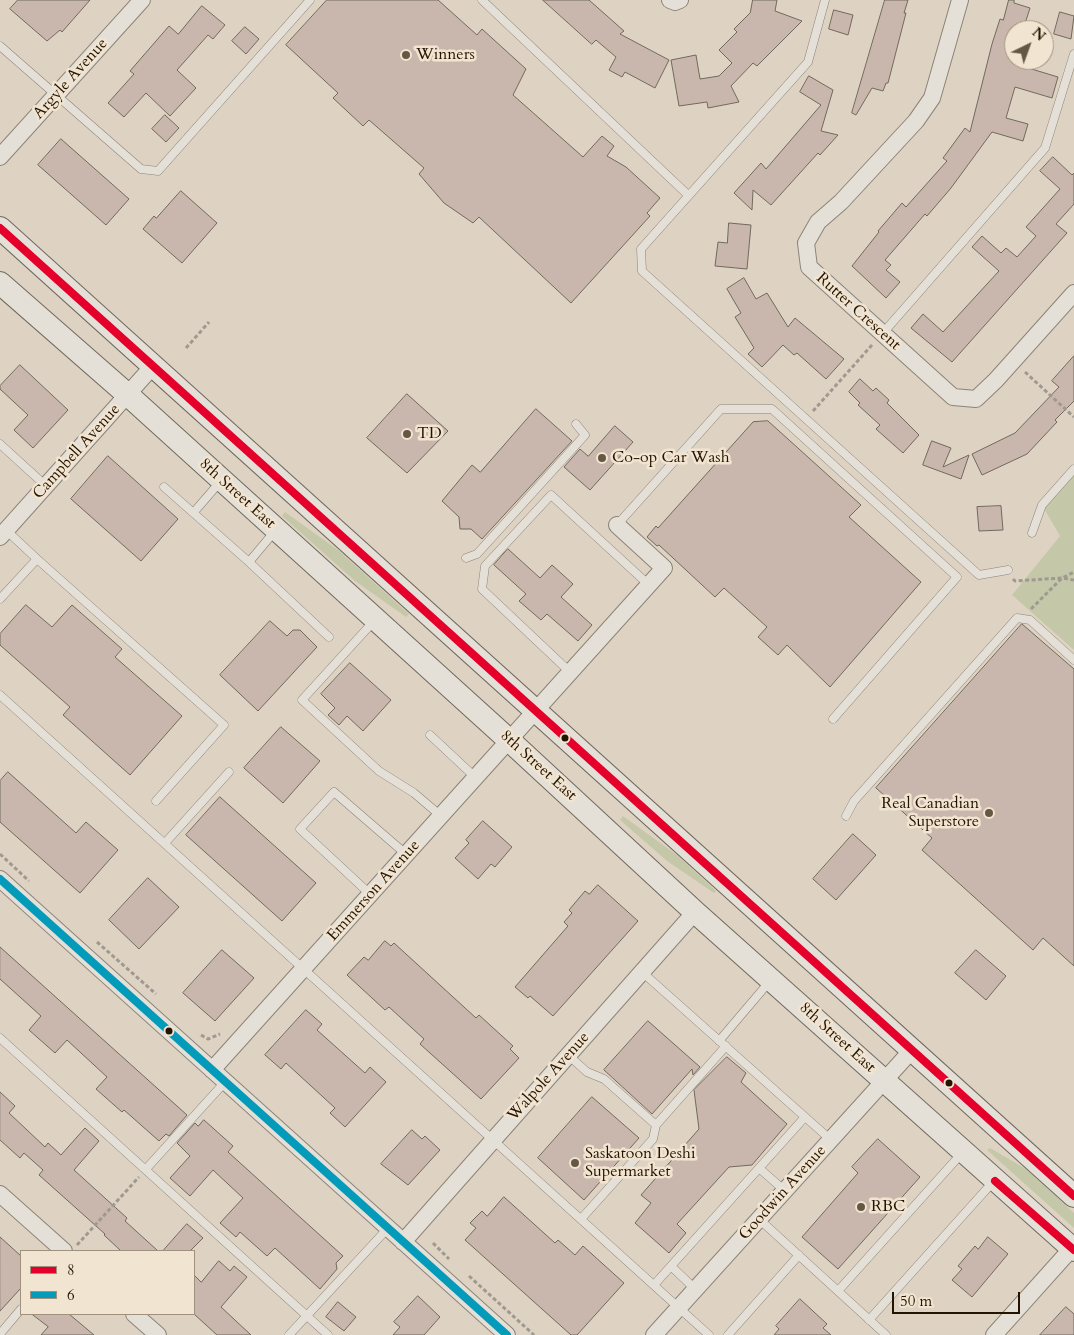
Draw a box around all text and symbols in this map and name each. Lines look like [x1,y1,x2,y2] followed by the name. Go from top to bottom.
[1004,20,1054,70] north arrow
[1028,23,1050,45] text: N
[30,35,112,123] street label: Argyle Avenue
[416,45,475,65] place label: Winners
[400,49,412,61] marker: Winners
[812,269,904,355] street label: Rutter Crescent
[29,400,125,504] street label: Campbell Avenue
[417,424,442,444] place label: TD
[401,428,413,440] marker: TD
[612,448,729,468] place label: Co-op Car Wash
[596,452,608,464] marker: Co-op Car Wash
[195,455,279,533] street label: 8th Street East
[496,727,580,805] street label: 8th Street East
[560,733,570,743] unlabelled marker
[881,794,979,832] place label: Real Canadian Superstore
[983,807,995,819] marker: Real Canadian Superstore
[324,837,424,945] street label: Emmerson Avenue
[795,999,879,1077] street label: 8th Street East
[164,1026,174,1036] unlabelled marker
[504,1028,594,1126] street label: Walpole Avenue
[944,1078,954,1088] unlabelled marker
[735,1142,831,1244] street label: Goodwin Avenue
[585,1144,695,1182] place label: Saskatoon Deshi Supermarket
[569,1157,581,1169] marker: Saskatoon Deshi Supermarket
[871,1197,905,1217] place label: RBC
[855,1201,867,1213] marker: RBC
[20,1250,195,1315] legend
[67,1260,75,1280] text: 8
[894,1282,1022,1314] scale bar
[67,1285,75,1305] text: 6
[900,1291,932,1311] text: 50 m

